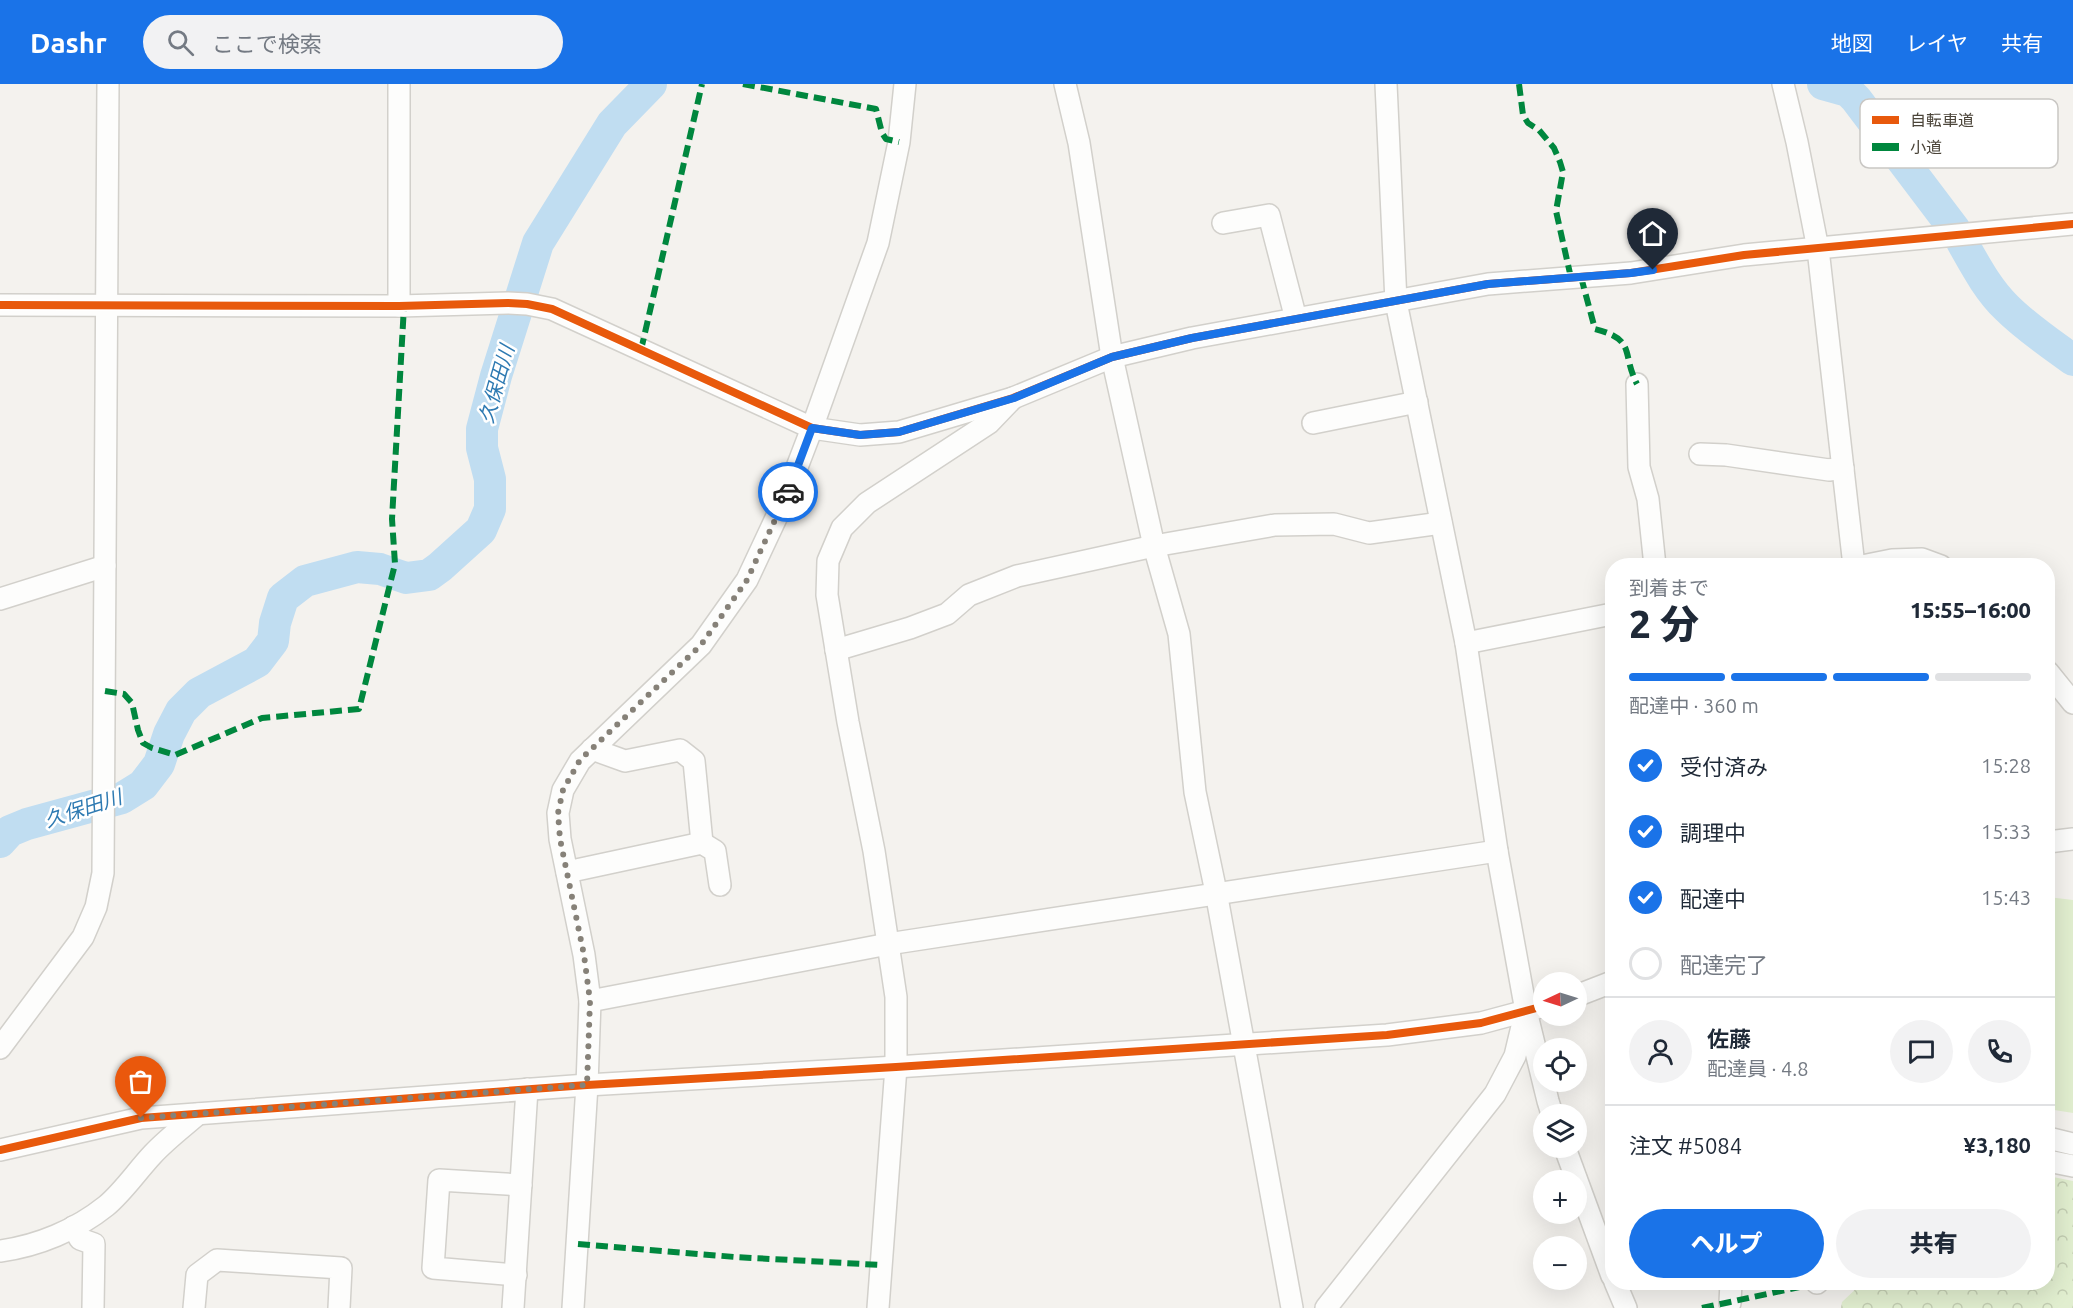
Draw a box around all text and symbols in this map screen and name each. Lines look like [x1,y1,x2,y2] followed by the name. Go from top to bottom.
[143,15,563,69] search box
[164,26,197,59] icon: search
[30,27,107,58] text: Dashr
[212,31,322,56] text: ここで検索
[1831,31,1873,55] text: 地図
[1906,31,1968,55] text: レイヤ
[2001,31,2043,55] text: 共有
[1860,99,2058,168] legend
[1910,111,1974,129] text: 自転車道
[1910,138,1942,156] text: 小道
[1627,208,1678,270] pin
[1636,217,1669,250] icon: home
[474,340,519,426] water label: 久保田川
[758,462,818,522] courier
[772,476,805,509] icon: car
[1629,576,1709,599] text: 到着まで
[1910,597,2031,622] text: 15:55–16:00
[1629,602,1699,645] text: 2 分
[1629,694,1759,717] text: 配達中 · 360 m
[1629,749,1662,782] icon: check
[1680,754,1768,779] text: 受付済み
[1981,754,2031,777] text: 15:28
[41,784,126,831] water label: 久保田川
[1629,815,1662,848] icon: check
[1680,820,1746,845] text: 調理中
[1981,820,2031,843] text: 15:33
[1629,881,1662,914] icon: check
[1680,886,1746,911] text: 配達中
[1981,886,2031,909] text: 15:43
[1680,952,1768,977] text: 配達完了
[1533,972,1587,1026] north arrow
[1533,972,1587,1290] map controls
[1629,1020,1692,1083] button: person
[1890,1020,1953,1083] button: chat
[1968,1020,2031,1083] button: phone
[1707,1026,1751,1051] text: 佐藤
[1533,1038,1587,1092] button: locate
[115,1056,166,1118] pin
[1707,1057,1809,1080] text: 配達員 · 4.8
[124,1065,157,1098] icon: bag
[1533,1104,1587,1158] button: layers
[1964,1132,2031,1157] text: ¥3,180
[1629,1133,1742,1158] text: 注文 #5084
[1533,1170,1587,1224] button: +
[1629,1209,1824,1278] button: ヘルプ
[1836,1209,2031,1278] button: 共有
[1533,1236,1587,1290] button: −

